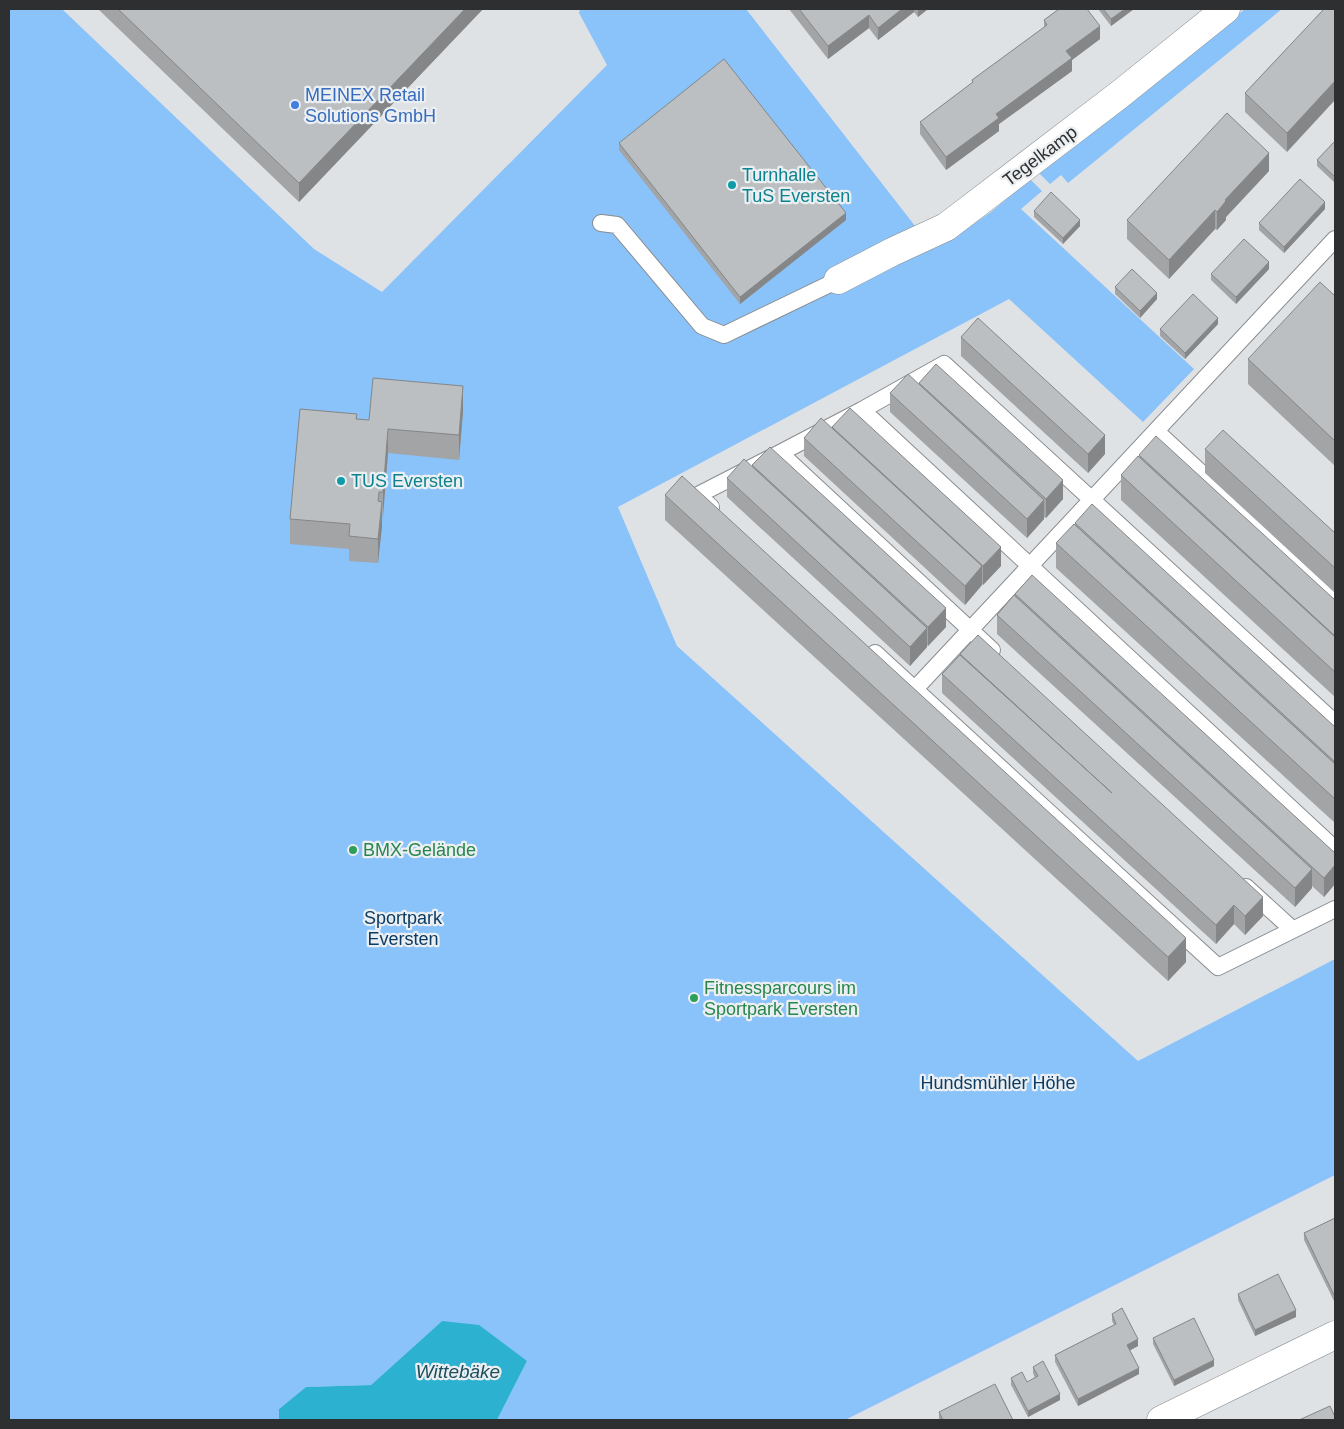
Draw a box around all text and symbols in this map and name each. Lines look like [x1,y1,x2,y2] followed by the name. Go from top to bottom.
[305,85,436,126] place label: MEINEX Retail Solutions GmbH
[289,99,301,111] marker: MEINEX Retail Solutions GmbH
[999,122,1081,190] street label: Tegelkamp
[742,165,850,206] place label: Turnhalle TuS Eversten
[726,179,738,191] marker: Turnhalle TuS Eversten
[351,471,463,491] place label: TUS Eversten
[335,475,347,487] marker: TUS Eversten
[363,840,476,860] place label: BMX-Gelände
[347,844,359,856] marker: BMX-Gelände
[364,908,443,949] park label: Sportpark Eversten
[704,978,858,1019] place label: Fitnessparcours im Sportpark Eversten
[688,992,700,1004] marker: Fitnessparcours im Sportpark Eversten
[920,1073,1076,1093] park label: Hundsmühler Höhe
[416,1361,500,1382] water label: Wittebäke

